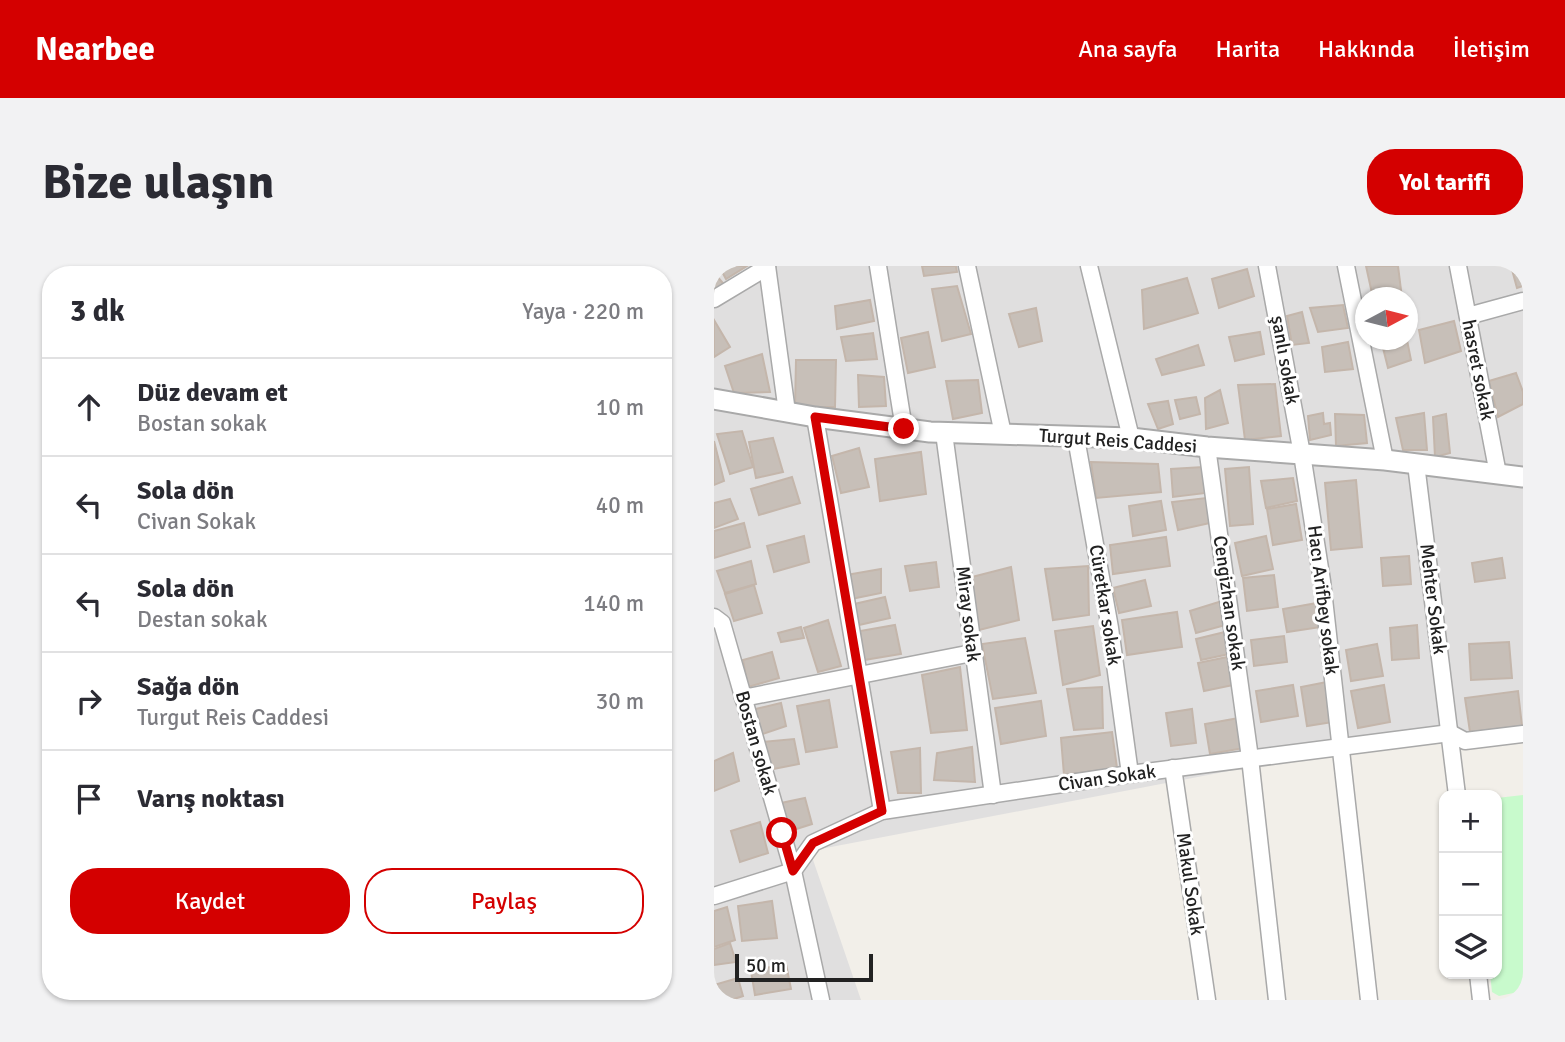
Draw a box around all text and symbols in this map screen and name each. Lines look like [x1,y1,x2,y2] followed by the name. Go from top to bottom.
[35,29,155,70] text: Nearbee
[1078,34,1178,64] text: Ana sayfa
[1216,34,1280,64] text: Harita
[1318,34,1415,64] text: Hakkında
[1453,34,1530,64] text: İletişim
[1367,149,1523,215] button: Yol tarifi
[42,152,274,212] text: Bize ulaşın
[1355,287,1418,350] north arrow
[70,293,125,330] text: 3 dk
[522,297,644,326] text: Yaya · 220 m
[1265,314,1305,407] street label: şanlı sokak
[1456,318,1500,423] street label: hasret sokak
[137,377,288,409] text: Düz devam et
[70,388,108,426] icon: ahead
[596,393,644,422] text: 10 m
[137,409,267,438] text: Bostan sokak
[888,413,919,444] route end
[1038,423,1198,459] street label: Turgut Reis Caddesi
[137,475,234,507] text: Sola dön
[70,486,108,524] icon: left
[596,491,644,520] text: 40 m
[137,507,256,536] text: Civan Sokak
[1302,524,1344,677] street label: Hacı Arifbey sokak
[1208,534,1250,673] street label: Cengizhan sokak
[1414,542,1452,656] street label: Mehter Sokak
[1084,543,1126,667] street label: Cüretkar sokak
[950,565,986,664] street label: Miray sokak
[137,573,234,605] text: Sola dön
[70,584,108,622] icon: left
[583,589,644,618] text: 140 m
[137,605,268,634] text: Destan sokak
[137,671,240,703] text: Sağa dön
[70,682,108,720] icon: right
[596,687,644,716] text: 30 m
[730,688,782,798] street label: Bostan sokak
[137,703,329,732] text: Turgut Reis Caddesi
[1057,759,1158,797] street label: Civan Sokak
[70,780,108,818] icon: arrive
[137,783,285,815] text: Varış noktası
[1439,790,1502,979] map controls
[1439,790,1502,853] button: +
[766,817,797,848] route start
[1171,831,1209,937] street label: Makul Sokak
[1439,853,1502,916] button: −
[70,868,350,934] button: Kaydet
[364,868,644,934] button: Paylaş
[1439,916,1502,979] button: layers
[735,951,873,983] scale bar
[746,954,786,978] text: 50 m

